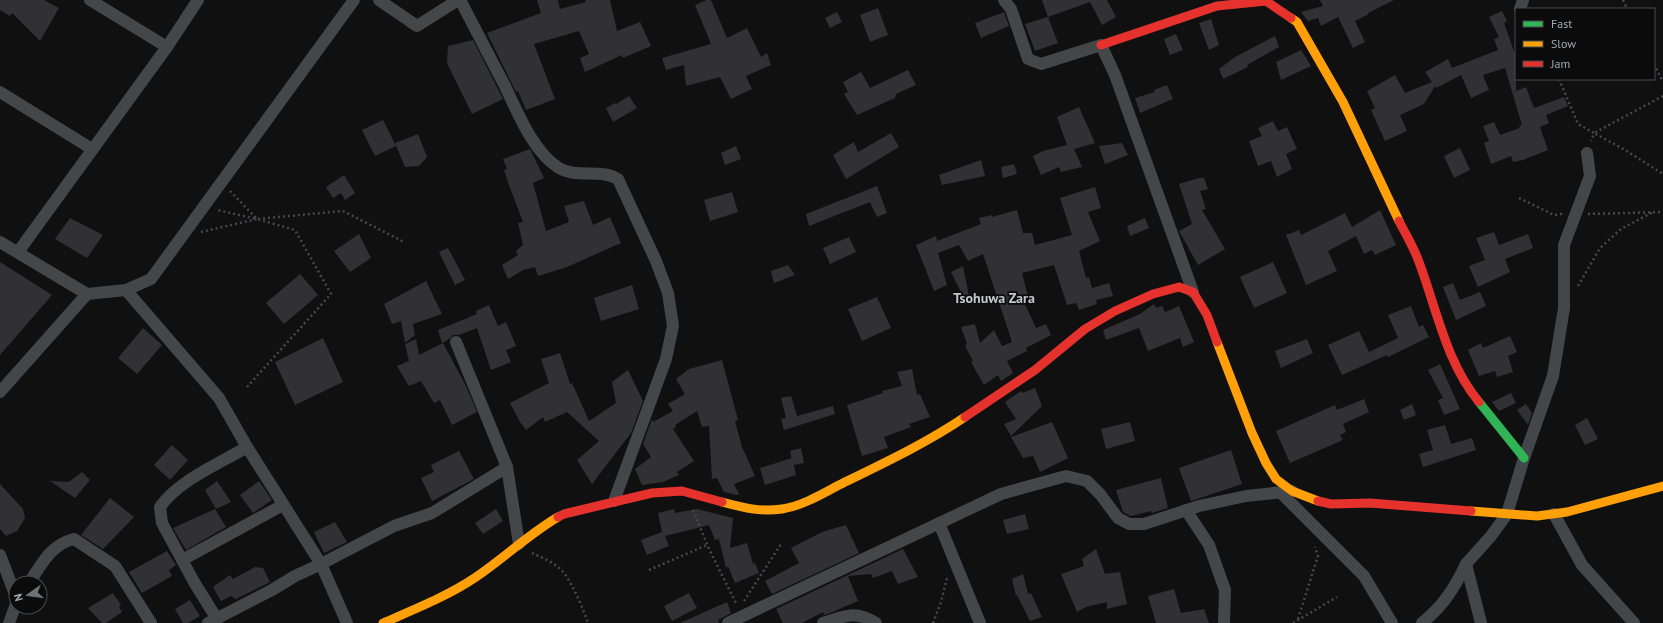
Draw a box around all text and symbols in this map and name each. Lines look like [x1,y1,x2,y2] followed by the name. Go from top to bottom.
[1515,8,1655,80] legend
[1551,16,1572,31] text: Fast
[1551,36,1576,51] text: Slow
[1550,56,1570,71] text: Jam
[953,289,1035,307] district label: Tsohuwa Zara
[8,575,48,615] north arrow
[11,592,26,603] text: N

